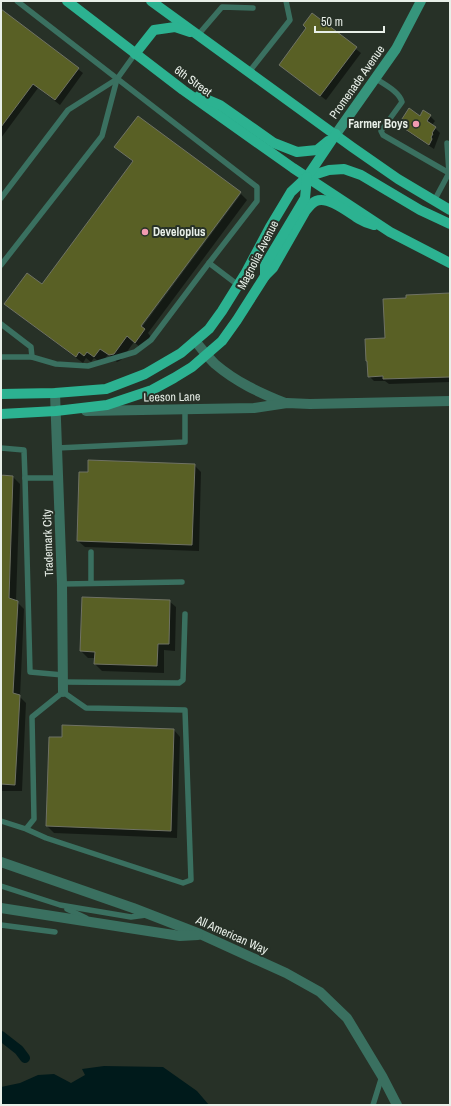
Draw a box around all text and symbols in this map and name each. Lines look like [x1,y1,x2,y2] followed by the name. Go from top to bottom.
[315,8,384,34] scale bar
[321,14,343,30] text: 50 m
[326,42,388,122] street label: Promenade Avenue
[171,62,215,100] street label: 6th Street
[348,116,409,132] place label: Farmer Boys
[411,119,421,129] marker: Farmer Boys
[234,218,282,292] street label: Magnolia Avenue
[153,224,206,240] place label: Developlus
[140,227,150,237] marker: Developlus
[143,389,201,405] street label: Leeson Lane
[39,509,57,577] street label: Trademark City
[193,912,271,958] street label: All American Way

